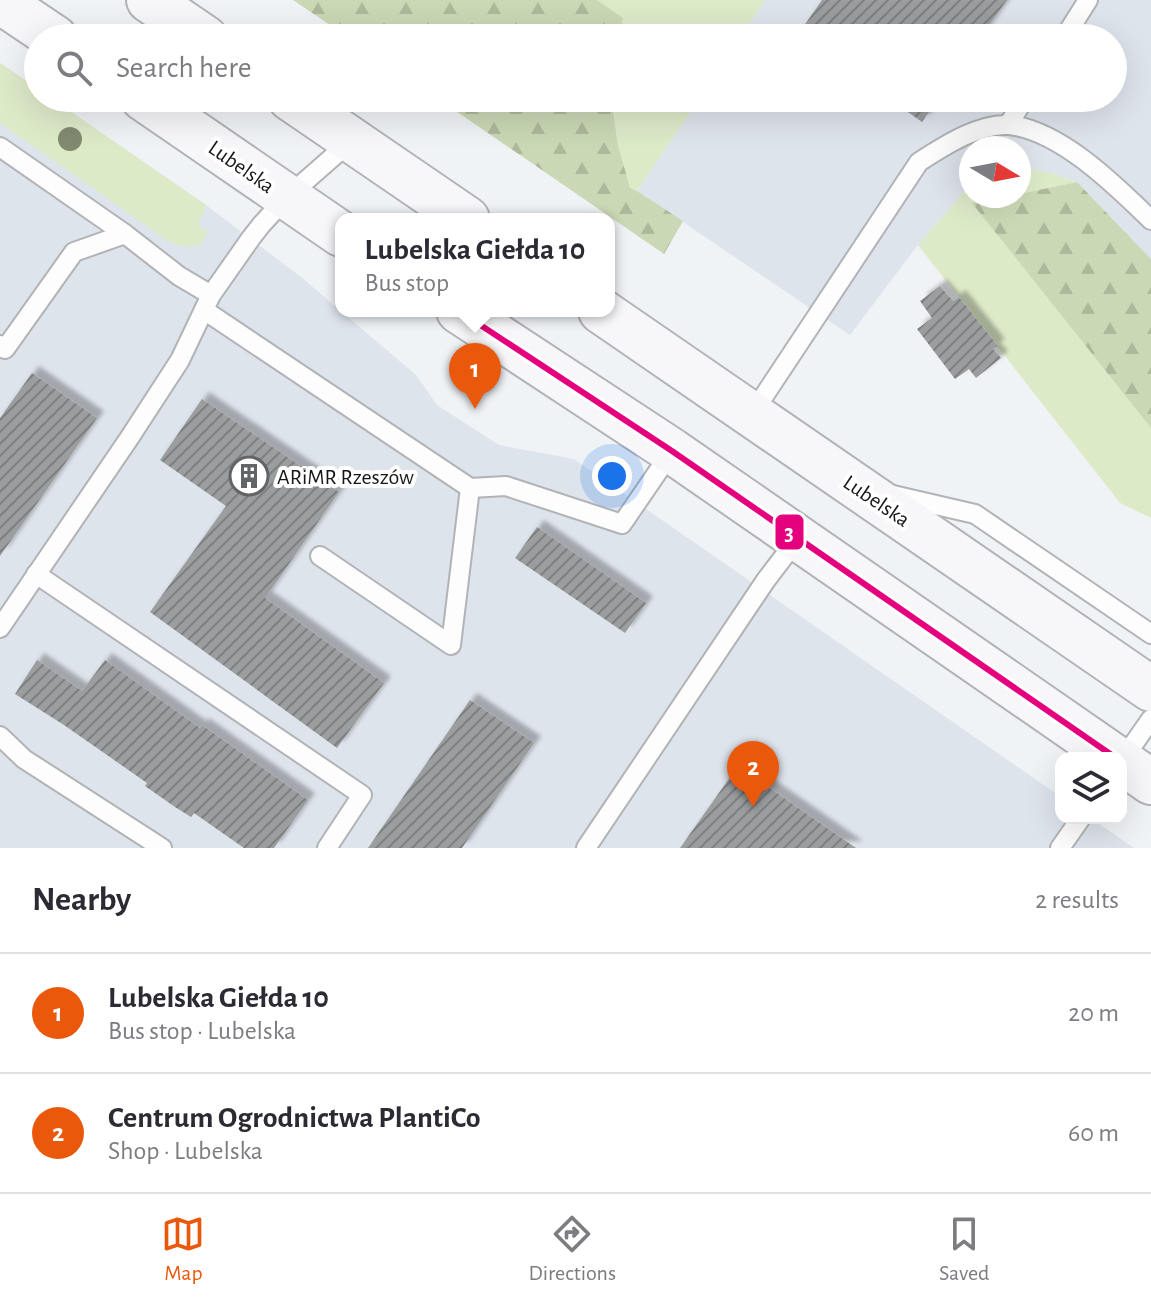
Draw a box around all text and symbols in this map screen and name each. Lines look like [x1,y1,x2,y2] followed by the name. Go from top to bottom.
[24,24,1127,112] search box
[52,46,96,90] icon: search
[116,53,252,83] text: Search here
[204,136,279,197] street label: Lubelska
[959,136,1031,208] north arrow
[335,213,615,317] popup
[365,235,585,265] text: Lubelska Giełda 10
[365,270,449,296] text: Bus stop
[449,343,501,409] pin: 1
[228,455,270,497] building icon: ARiMR Rzeszów
[592,456,632,496] your location
[277,466,414,488] place label: ARiMR Rzeszów
[839,471,914,531] street label: Lubelska
[774,513,805,551] line badge: 3
[784,522,794,544] text: 3
[727,741,779,807] pin: 2
[1055,752,1127,824] map controls
[1055,752,1127,824] button: layers
[32,883,131,917] text: Nearby
[1035,887,1119,913] text: 2 results
[108,983,329,1013] text: Lubelska Giełda 10
[53,1000,63,1026] text: 1
[1068,1000,1119,1026] text: 20 m
[108,1018,296,1044] text: Bus stop · Lubelska
[108,1103,481,1133] text: Centrum Ogrodnictwa PlantiCo
[52,1120,64,1146] text: 2
[1068,1120,1119,1146] text: 60 m
[108,1138,263,1164] text: Shop · Lubelska
[161,1212,205,1286] tab: Map
[528,1212,616,1286] tab: Directions
[939,1212,989,1286] tab: Saved

